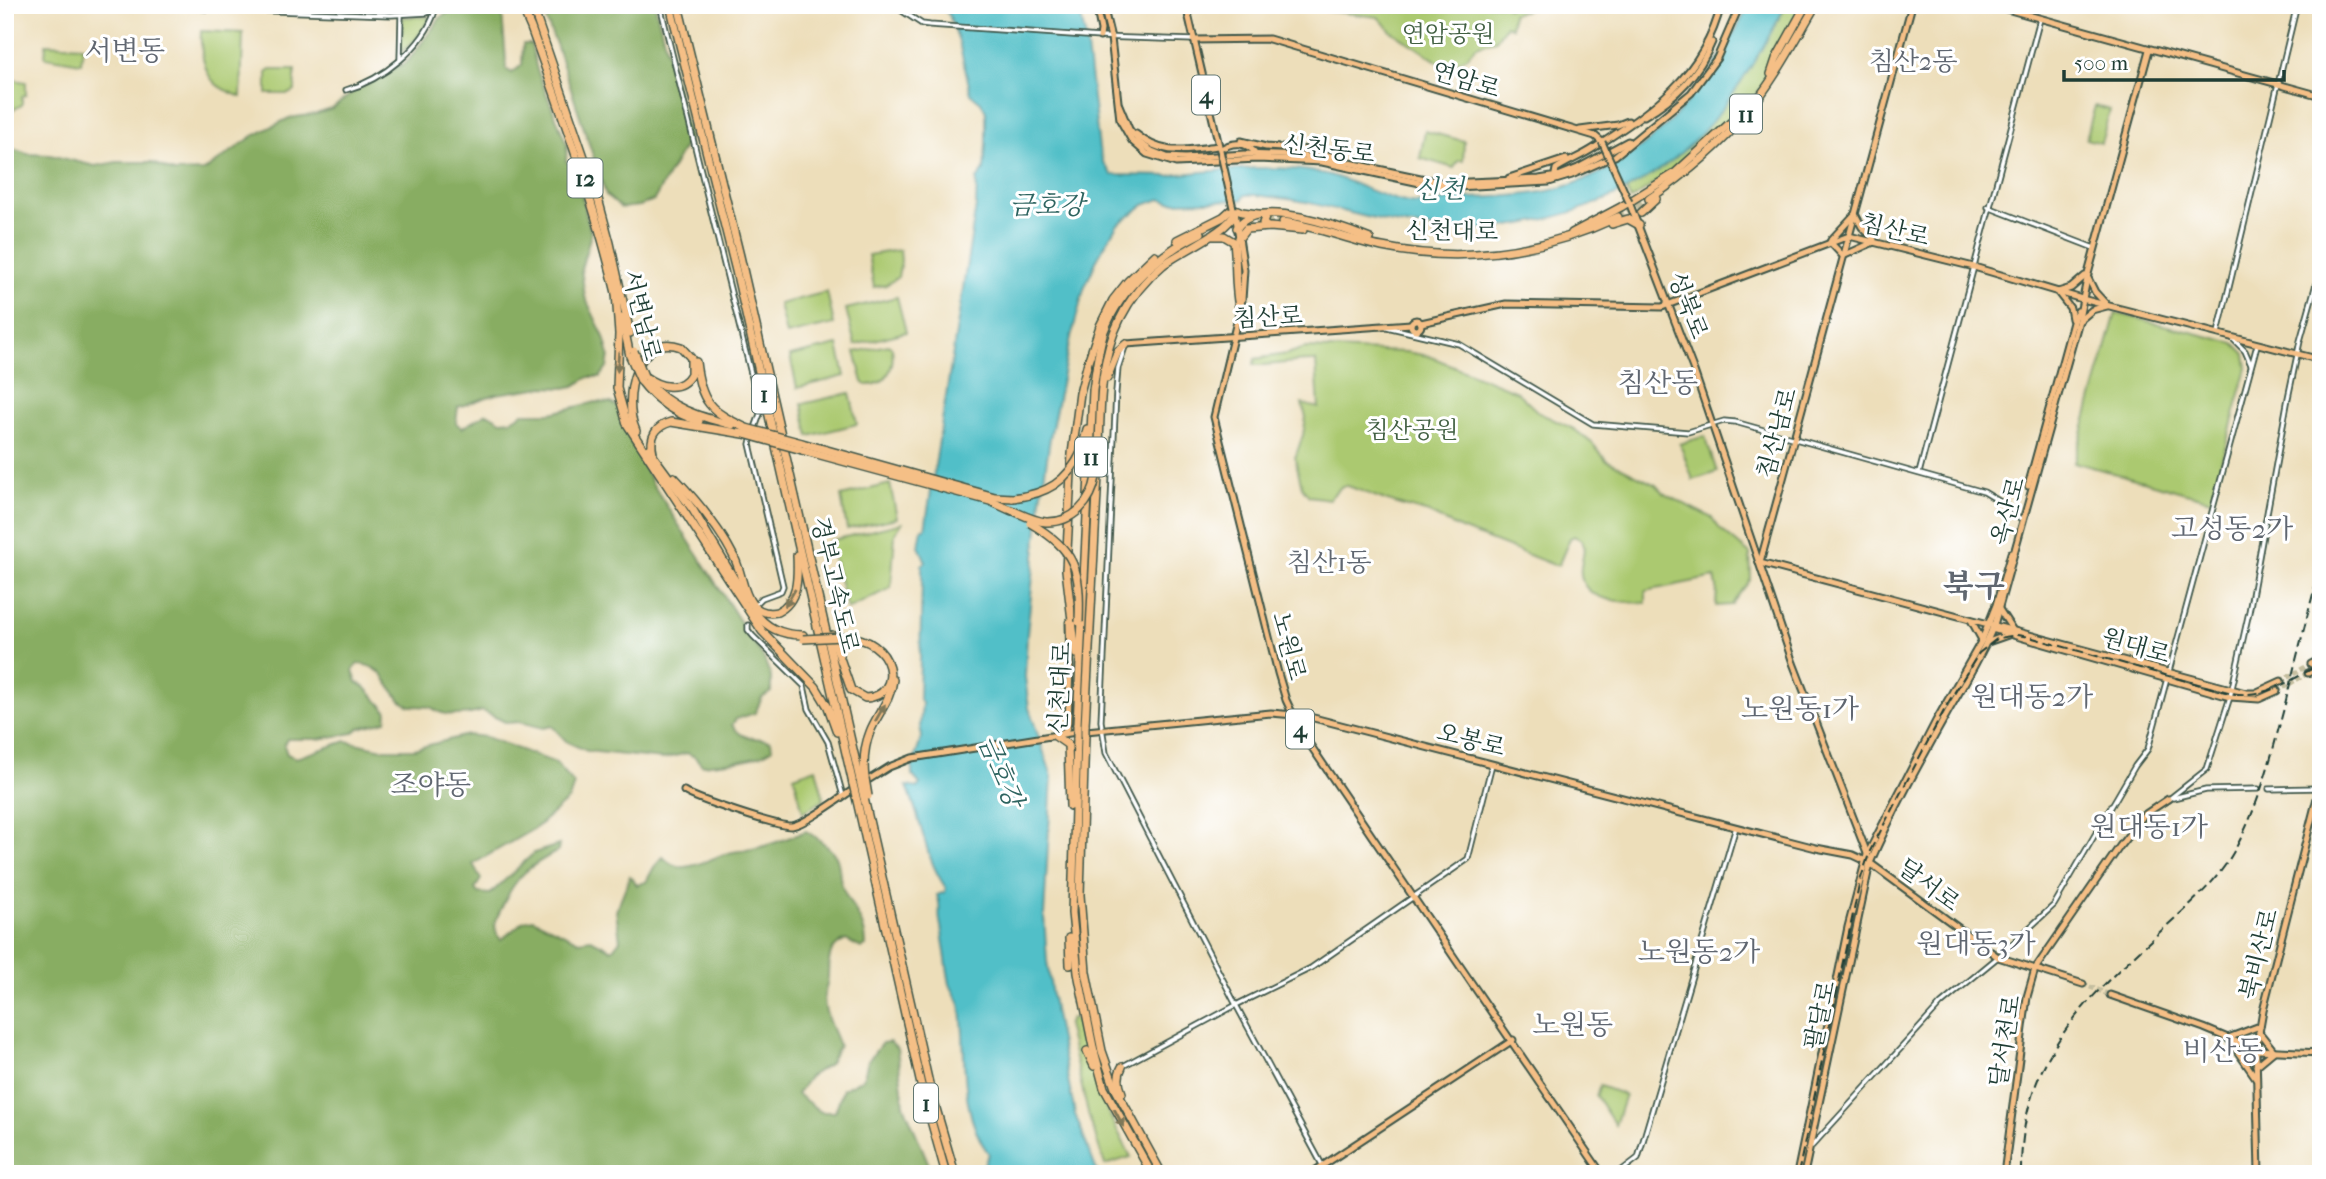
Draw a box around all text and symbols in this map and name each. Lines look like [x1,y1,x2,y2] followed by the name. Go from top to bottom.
[1402,20,1494,48] park label: 연암공원
[84,34,166,67] district label: 서변동
[2064,38,2284,82] scale bar
[1869,46,1957,77] district label: 침산2동
[2074,51,2129,75] text: 500 m
[1429,56,1503,104] street label: 연암로
[1192,76,1220,114] road number: 4
[1730,94,1762,134] road number: 11
[1281,129,1377,169] street label: 신천동로
[568,158,602,197] road number: 12
[1414,174,1466,205] water label: 신천
[1009,190,1089,221] water label: 금호강
[1858,209,1932,251] street label: 침산로
[1405,216,1499,246] street label: 신천대로
[617,267,667,363] street label: 서변남로
[1662,268,1714,342] street label: 성북로
[1233,301,1303,333] street label: 침산로
[612,351,623,373] one-way arrow
[1617,366,1699,399] district label: 침산동
[752,374,776,414] road number: 1
[1751,385,1803,481] street label: 침산남로
[1366,416,1458,444] park label: 침산공원
[1075,438,1107,477] road number: 11
[1985,474,2031,548] street label: 옥산로
[2171,512,2293,545] district label: 고성동2가
[806,514,864,656] street label: 경부고속도로
[1287,547,1371,578] district label: 침산1동
[1943,568,2005,605] district label: 북구
[784,588,797,608] one-way arrow
[1266,609,1312,683] street label: 노원로
[2099,623,2173,669] street label: 원대로
[1044,641,1076,735] street label: 신천대로
[1971,680,2093,713] district label: 원대동2가
[1741,692,1859,725] district label: 노원동1가
[874,703,886,723] one-way arrow
[1286,709,1314,748] road number: 4
[1434,718,1508,762] street label: 오봉로
[972,730,1031,816] water label: 금호강
[390,768,472,801] district label: 조야동
[2090,810,2208,843] district label: 원대동1가
[1893,853,1965,917] street label: 달서로
[2234,906,2284,1002] street label: 북비산로
[1916,927,2036,960] district label: 원대동3가
[1638,935,1760,968] district label: 노원동2가
[1799,978,1841,1052] street label: 팔달로
[1984,993,2026,1089] street label: 달서천로
[1532,1008,1614,1041] district label: 노원동
[2182,1034,2264,1067] district label: 비산동
[914,1084,938,1122] road number: 1
[1114,1108,1125,1128] one-way arrow

